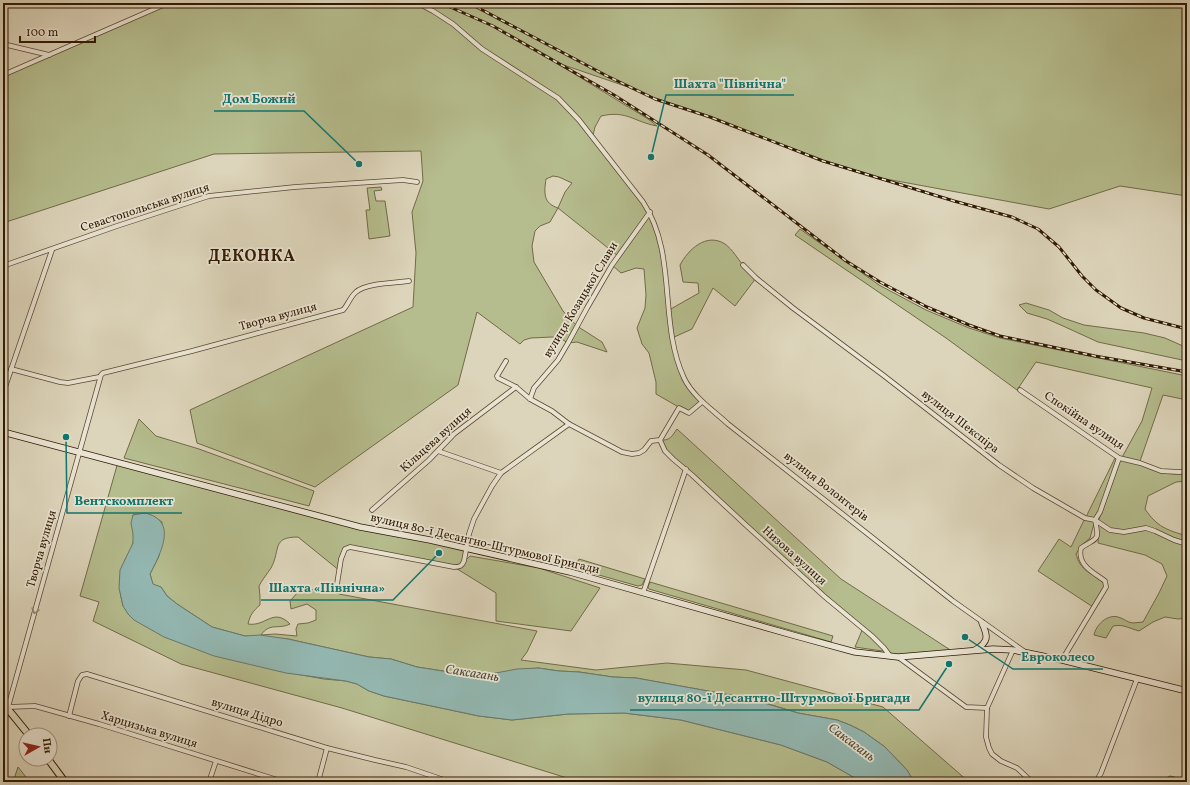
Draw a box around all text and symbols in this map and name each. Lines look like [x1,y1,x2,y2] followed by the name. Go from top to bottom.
[20,18,95,44] scale bar
[26,25,59,41] text: 100 m
[666,70,794,95] callout: Шахта "Північна"
[674,76,786,94] text: Шахта "Північна"
[214,86,304,111] callout: Дом Божий
[222,91,296,109] text: Дом Божий
[79,180,211,236] street label: Севастопольська вулиця
[540,239,622,361] street label: вулиця Козацької Слави
[208,246,296,268] district label: ДЕКОНКА
[237,299,319,335] street label: Творча вулиця
[918,387,1002,457] street label: вулиця Шекспіра
[1041,388,1127,454] street label: Спокійна вулиця
[397,404,475,476] street label: Кільцева вулиця
[780,449,872,525] street label: вулиця Волонтерів
[67,488,182,513] callout: Вентскомплект
[75,493,174,511] text: Вентскомплект
[23,508,61,590] street label: Творча вулиця
[369,510,601,578] street label: вулиця 80-ї Десантно-Штурмової Бригади
[758,523,830,589] street label: Низова вулиця
[261,575,393,600] callout: Шахта «Північна»
[269,580,385,598] text: Шахта «Північна»
[31,608,39,615] one-way arrow
[1013,644,1103,669] callout: Евроколесо
[1021,649,1095,667] text: Евроколесо
[444,661,501,687] water label: Саксагань
[630,685,919,710] callout: вулиця 80-ї Десантно-Штурмової Бригади
[638,690,910,708] text: вулиця 80-ї Десантно-Штурмової Бригади
[209,695,285,731] street label: вулиця Дідро
[99,708,199,752] street label: Харцизька вулиця
[824,719,879,767] water label: Саксагань
[18,727,58,767] north arrow
[38,737,55,755] text: Пн

